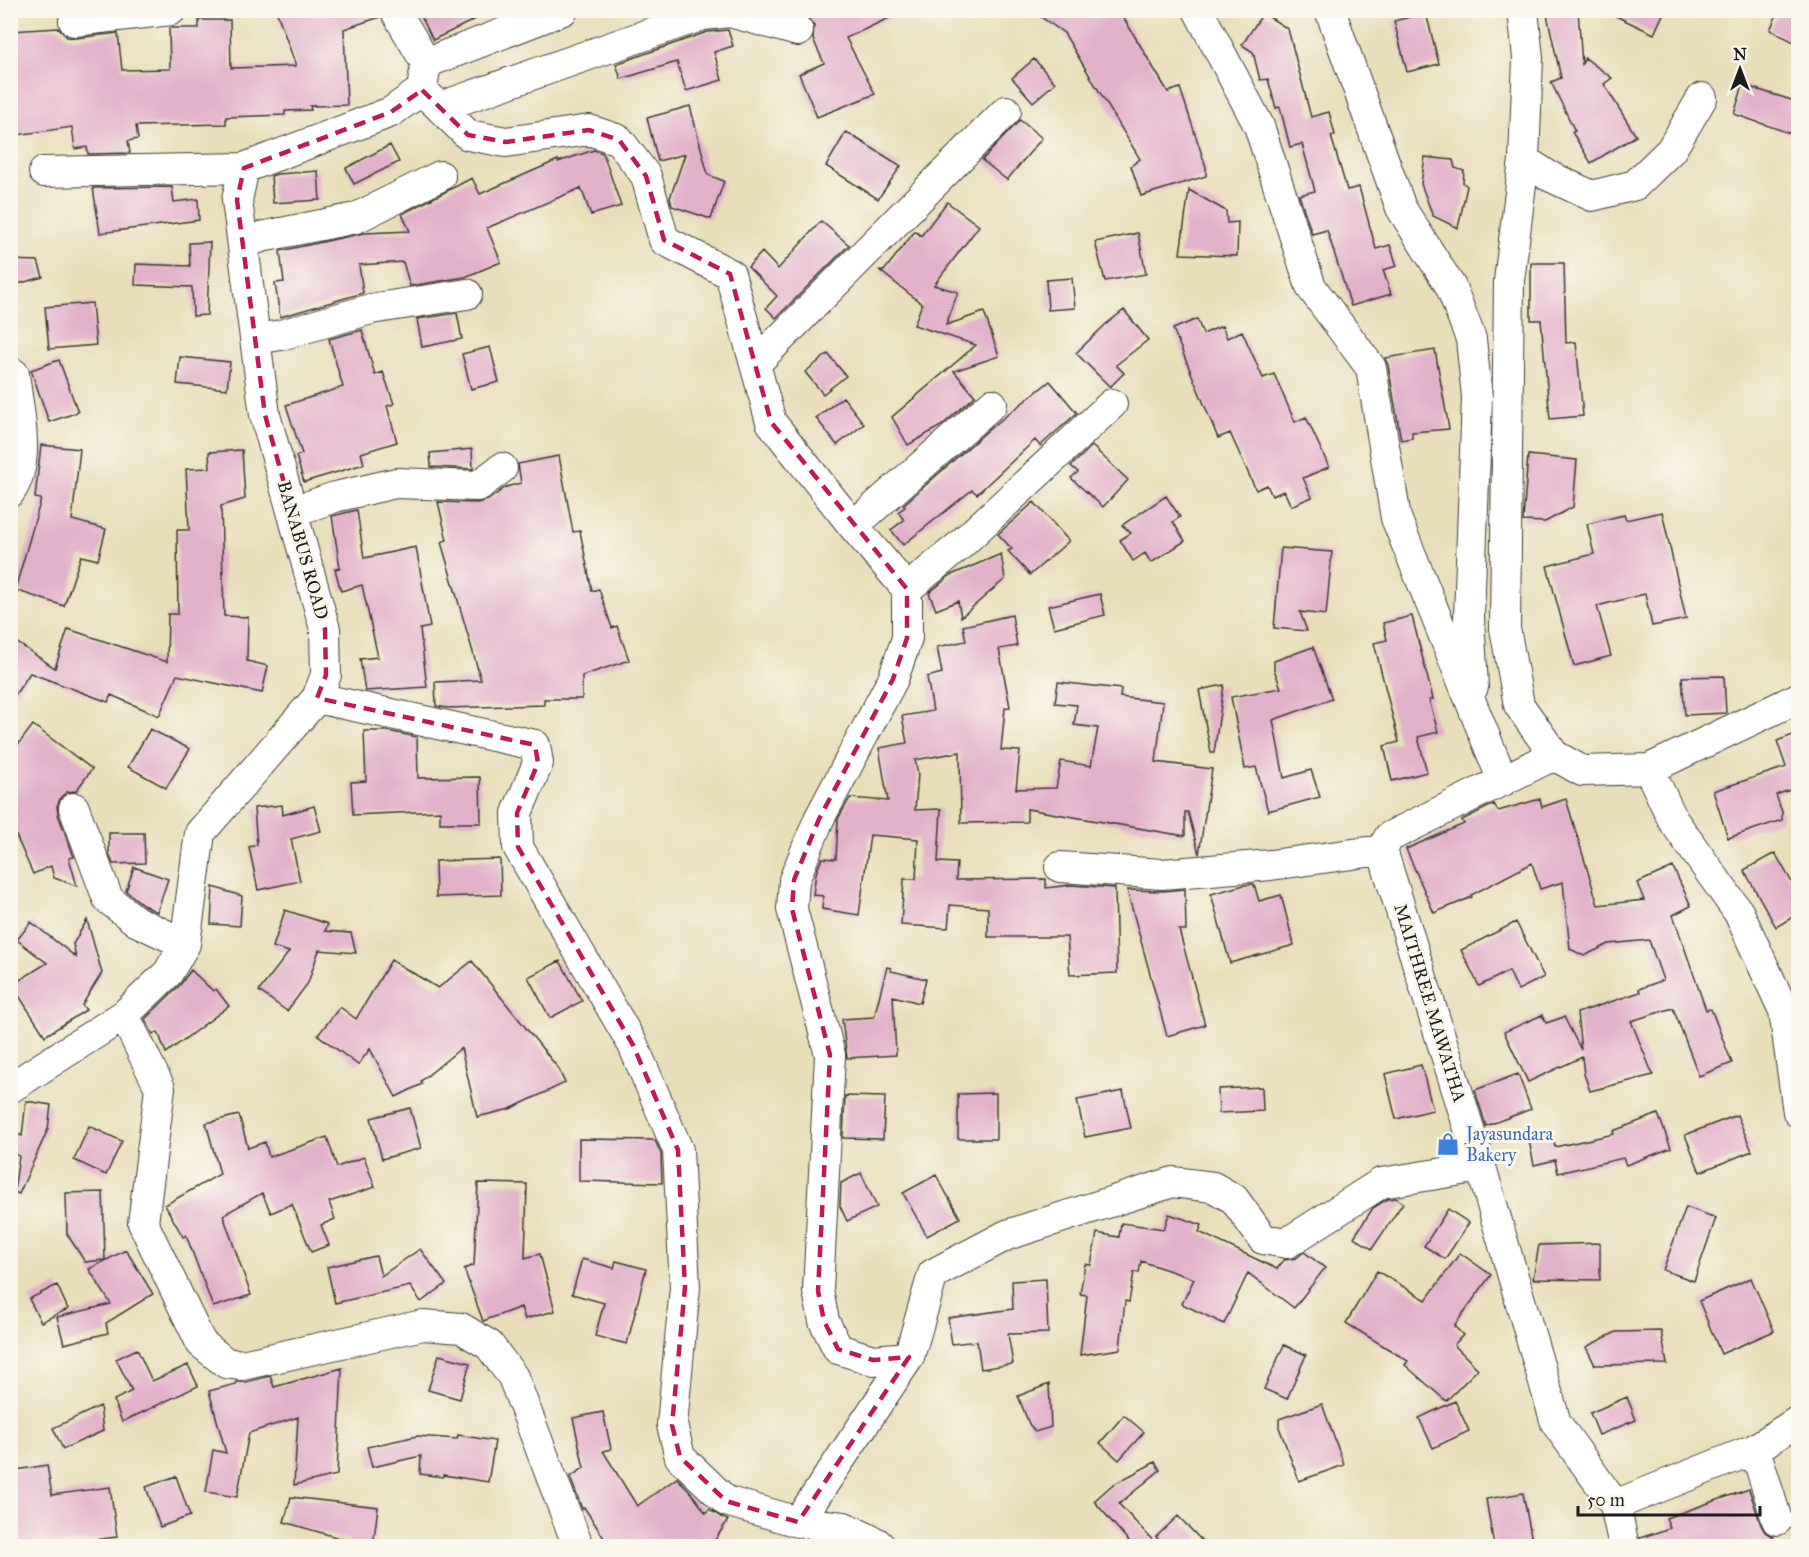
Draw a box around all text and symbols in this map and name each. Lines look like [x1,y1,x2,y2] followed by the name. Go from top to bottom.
[1710,39,1770,99] north arrow
[1733,45,1747,64] text: N
[273,478,333,622] street label: BANABUS ROAD
[1389,901,1471,1105] street label: MAITHREE MAWATHA
[1464,1123,1553,1166] place label: Jayasundara Bakery
[1435,1131,1461,1157] shop icon: Jayasundara Bakery
[1578,1479,1760,1517] scale bar
[1587,1489,1625,1511] text: 50 m

